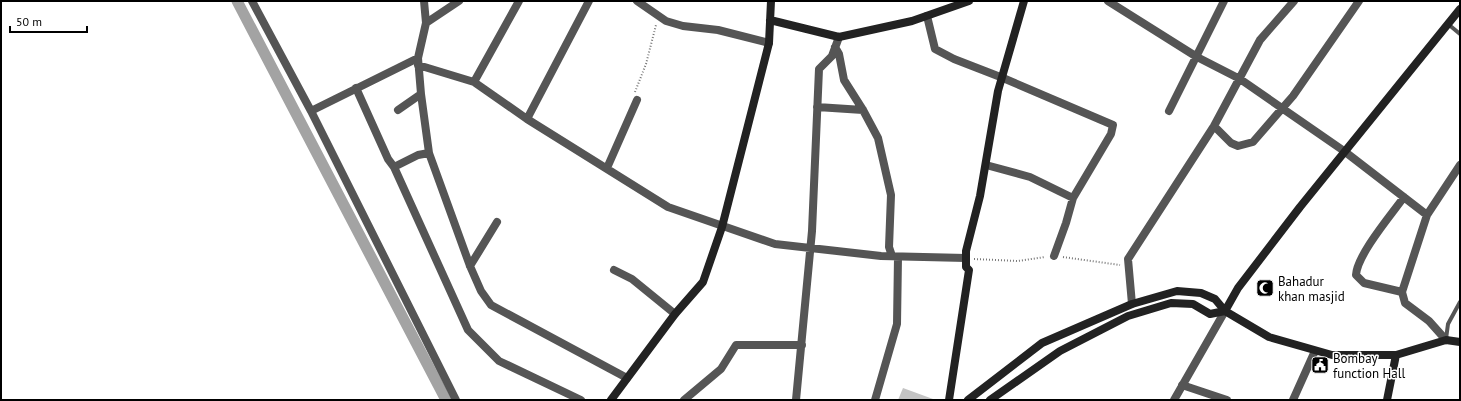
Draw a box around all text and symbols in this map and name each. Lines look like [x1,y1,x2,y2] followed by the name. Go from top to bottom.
[10,8,87,34] scale bar
[16,14,42,29] text: 50 m
[1278,273,1345,305] place label: Bahadur khan masjid
[1255,278,1275,298] mosque icon: Bahadur khan masjid
[1333,350,1406,382] place label: Bombay function Hall
[1310,355,1330,375] public building icon: Bombay function Hall

